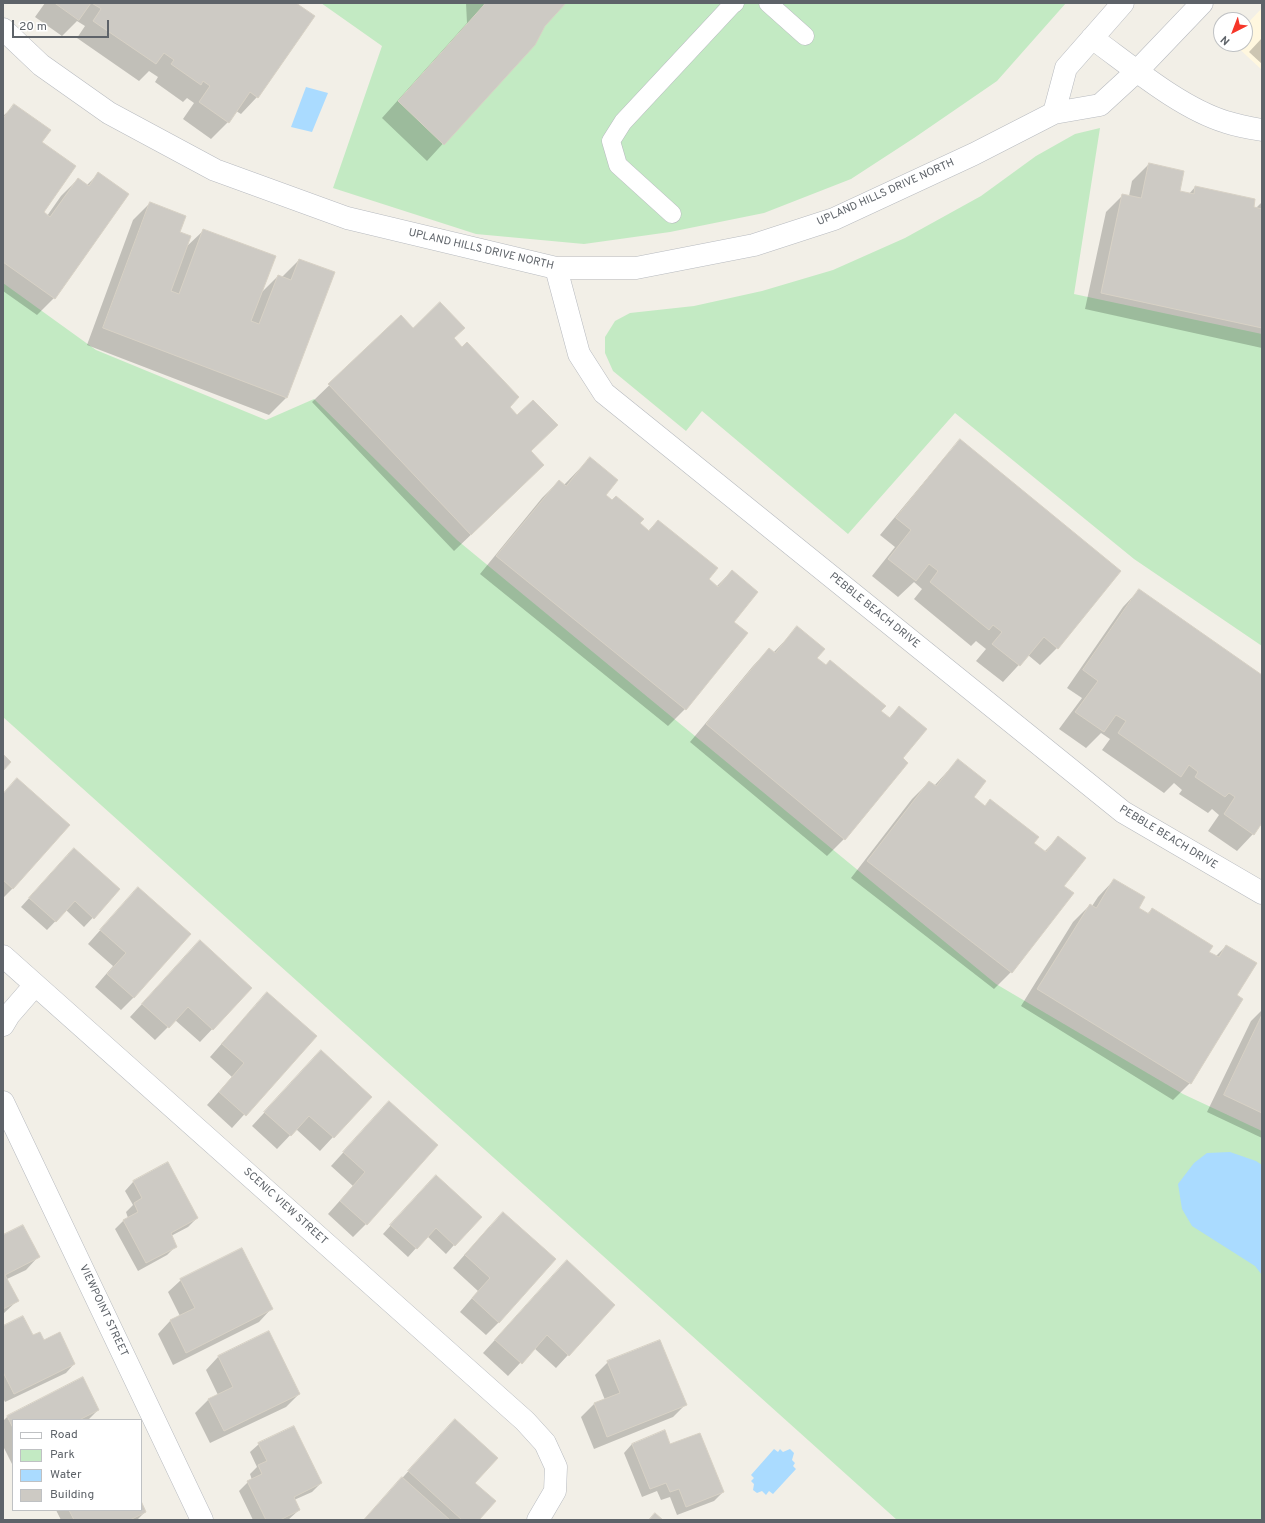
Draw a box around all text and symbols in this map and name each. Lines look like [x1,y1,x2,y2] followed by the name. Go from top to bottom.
[14,12,111,38] scale bar
[1213,12,1253,52] north arrow
[19,19,47,35] text: 20 m
[1218,32,1233,48] text: N
[815,157,957,229] street label: UPLAND HILLS DRIVE NORTH
[407,227,555,273] street label: UPLAND HILLS DRIVE NORTH
[826,570,922,652] street label: PEBBLE BEACH DRIVE
[1116,803,1220,873] street label: PEBBLE BEACH DRIVE
[240,1166,330,1248] street label: SCENIC VIEW STREET
[76,1263,130,1359] street label: VIEWPOINT STREET
[12,1419,142,1511] legend
[50,1427,78,1443] text: Road
[50,1447,75,1463] text: Park
[50,1467,82,1483] text: Water
[50,1487,94,1503] text: Building

